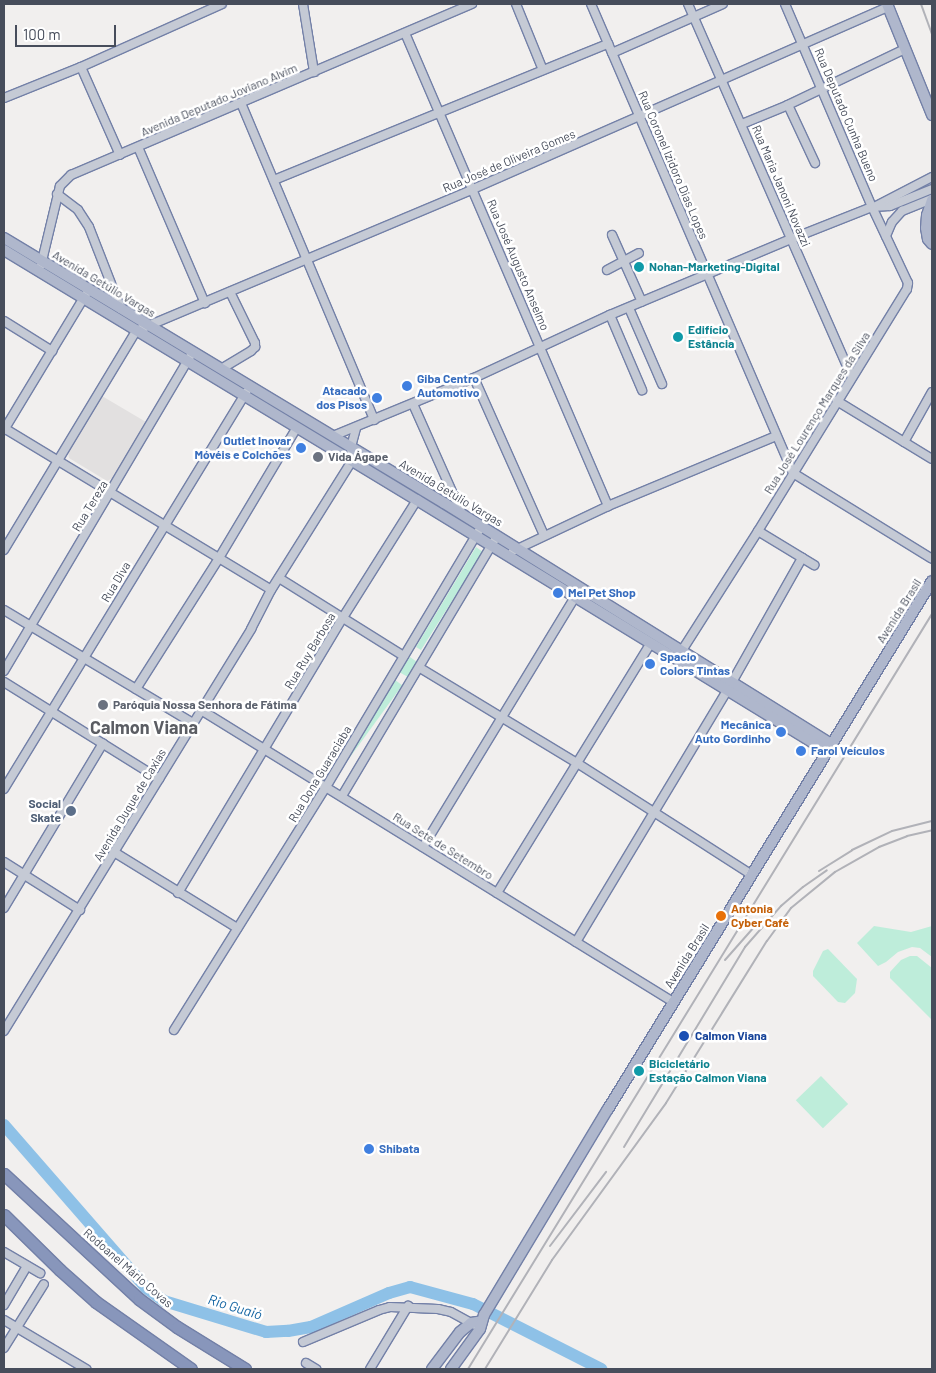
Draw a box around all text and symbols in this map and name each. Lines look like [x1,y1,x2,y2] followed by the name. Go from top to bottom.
[18,15,119,47] scale bar
[23,25,61,43] text: 100 m
[811,46,881,184] street label: Rua Deputado Cunha Bueno
[139,60,299,140] street label: Avenida Deputado Joviano Alvim
[635,89,711,241] street label: Rua Coronel Izidoro Dias Lopes
[749,123,813,249] street label: Rua Maria Janoni Novazzi
[441,127,577,195] street label: Rua José de Oliveira Gomes
[484,197,552,333] street label: Rua José Augusto Anselmo
[50,247,158,321] street label: Avenida Getúlio Vargas
[649,260,780,274] place label: Nohan-Marketing-Digital
[633,261,645,273] marker: Nohan-Marketing-Digital
[688,323,734,351] place label: Edifício Estância
[761,329,873,497] street label: Rua José Lourenço Marques da Silva
[672,331,684,343] marker: Edifício Estância
[417,372,479,400] place label: Giba Centro Automotivo
[401,380,413,392] marker: Giba Centro Automotivo
[316,384,367,412] place label: Atacado dos Pisos
[371,392,383,404] marker: Atacado dos Pisos
[194,434,291,462] place label: Outlet Inovar Móvéis e Colchões
[295,442,307,454] marker: Outlet Inovar Móvéis e Colchões
[328,450,388,464] place label: Vida Ágape
[312,451,324,463] marker: Vida Ágape
[397,456,505,530] street label: Avenida Getúlio Vargas
[69,478,111,534] street label: Rua Tereza
[98,559,134,605] street label: Rua Diva
[874,576,924,646] street label: Avenida Brasil
[568,586,636,600] place label: Mel Pet Shop
[552,587,564,599] marker: Mel Pet Shop
[281,610,339,692] street label: Rua Ruy Barbosa
[660,650,730,678] place label: Spacio Colors Tintas
[644,658,656,670] marker: Spacio Colors Tintas
[113,698,297,712] place label: Paróquia Nossa Senhora de Fátima
[97,699,109,711] marker: Paróquia Nossa Senhora de Fátima
[90,716,198,738] district label: Calmon Viana
[695,718,771,746] place label: Mecânica Auto Gordinho
[286,723,354,825] street label: Rua Dona Guaraciaba
[775,726,787,738] marker: Mecânica Auto Gordinho
[811,744,885,758] place label: Farol Veículos
[795,745,807,757] marker: Farol Veículos
[91,746,169,864] street label: Avenida Duque de Caxias
[28,797,61,825] place label: Social Skate
[65,805,77,817] marker: Social Skate
[390,809,496,883] street label: Rua Sete de Setembro
[731,902,789,930] place label: Antonia Cyber Café
[715,910,727,922] marker: Antonia Cyber Café
[662,921,712,991] street label: Avenida Brasil
[677,1029,691,1043] marker: Calmon Viana
[695,1029,767,1043] place label: Calmon Viana
[649,1057,767,1085] place label: Bicicletário Estação Calmon Viana
[633,1065,645,1077] marker: Bicicletário Estação Calmon Viana
[379,1142,420,1156] place label: Shibata
[363,1143,375,1155] marker: Shibata
[81,1225,175,1311] street label: Rodoanel Mário Covas
[206,1291,264,1323] water label: Rio Guaió

